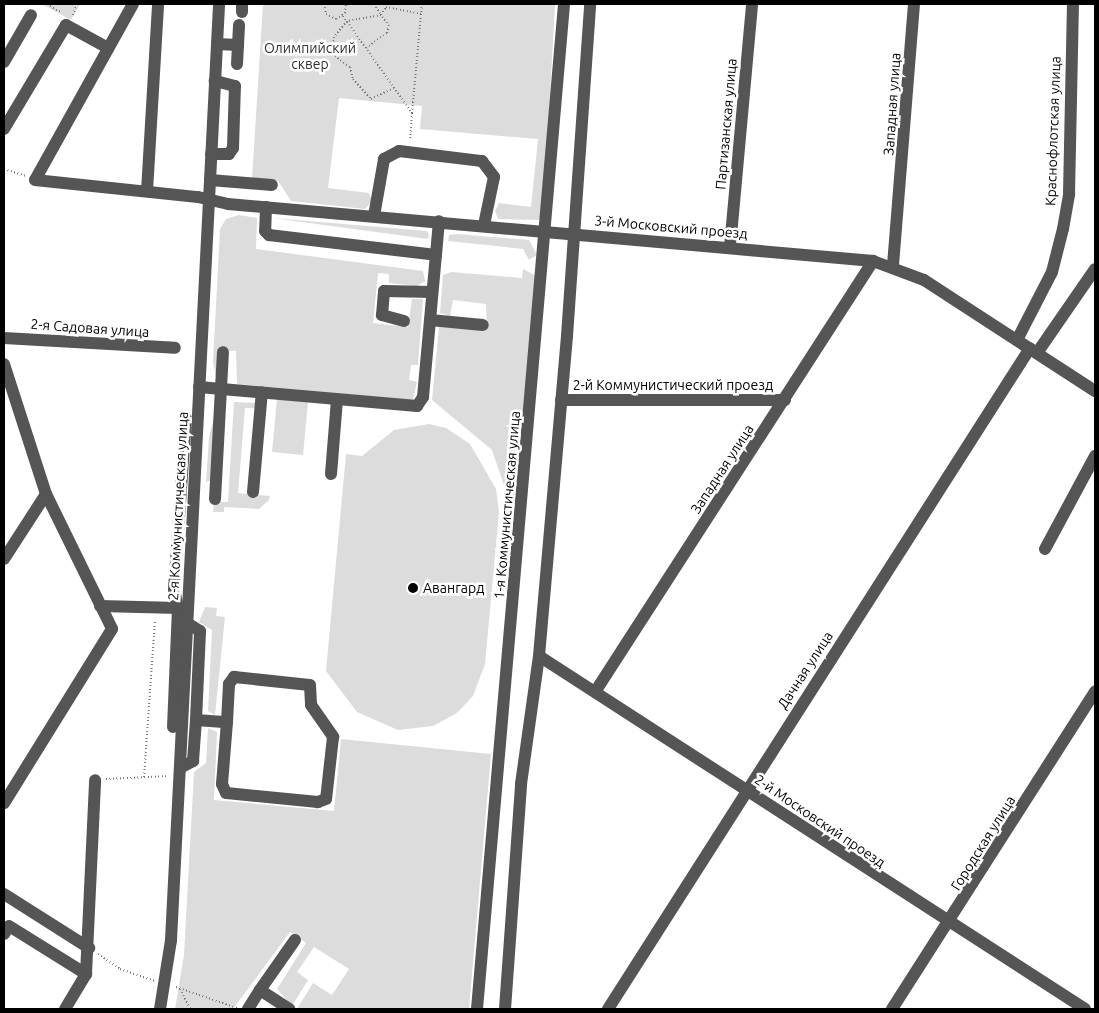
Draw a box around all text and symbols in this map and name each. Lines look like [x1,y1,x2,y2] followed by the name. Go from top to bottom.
[264,40,356,72] park label: Олимпийский сквер
[880,52,904,156] street label: Западная улица
[1042,56,1064,206] street label: Краснофлотская улица
[712,58,740,190] street label: Партизанская улица
[594,212,748,242] street label: 3-й Московский проезд
[30,315,150,341] street label: 2-я Садовая улица
[573,377,773,393] street label: 2-й Коммунистический проезд
[490,410,524,600] street label: 1-я Коммунистическая улица
[165,411,191,601] street label: 2-я Коммунистическая улица
[687,421,757,517] street label: Западная улица
[423,580,484,596] place label: Авангард
[407,582,419,594] marker: Авангард
[774,628,836,712] street label: Дачная улица
[752,771,888,871] street label: 2-й Московский проезд
[947,793,1019,893] street label: Городская улица

